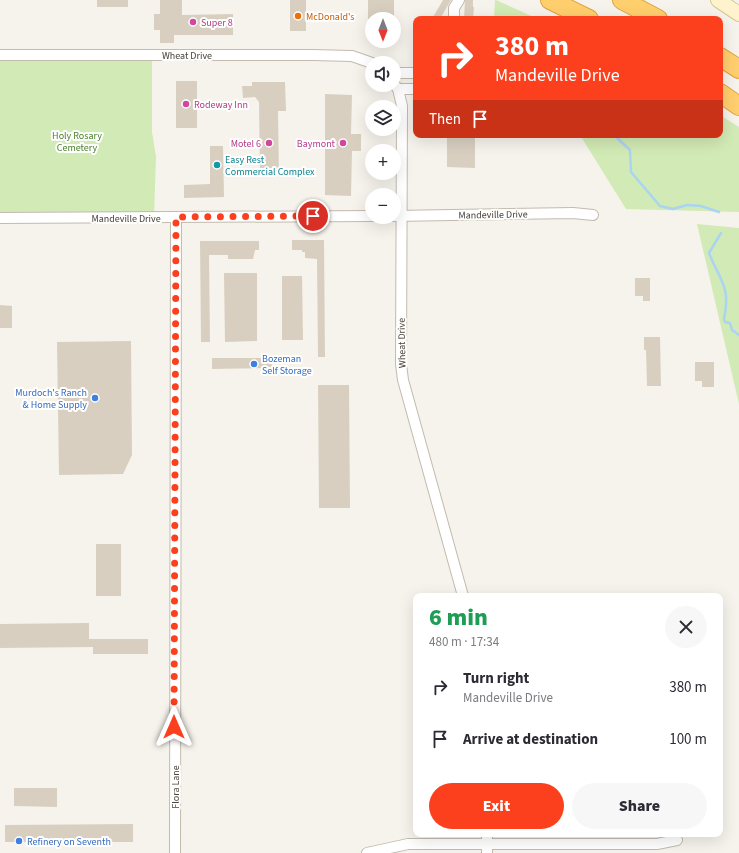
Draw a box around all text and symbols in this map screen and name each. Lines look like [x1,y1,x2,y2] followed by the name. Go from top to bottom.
[306,10,355,24] place label: McDonald's
[293,11,303,21] marker: McDonald's
[365,12,401,48] north arrow
[365,12,401,224] map controls
[201,16,233,30] place label: Super 8
[188,17,198,27] marker: Super 8
[495,26,569,66] text: 380 m
[429,32,481,84] icon: right
[162,49,212,63] street label: Wheat Drive
[365,56,401,92] button: sound
[495,63,620,88] text: Mandeville Drive
[194,98,248,112] place label: Rodeway Inn
[181,99,191,109] marker: Rodeway Inn
[365,100,401,136] button: layers
[469,108,491,130] icon: arrive
[429,109,461,130] text: Then
[52,129,102,155] park label: Holy Rosary Cemetery
[231,137,261,151] place label: Motel 6
[297,137,336,151] place label: Baymont
[264,138,274,148] marker: Motel 6
[338,138,348,148] marker: Baymont
[365,144,401,180] button: +
[225,153,315,179] place label: Easy Rest Commercial Complex
[212,160,222,170] marker: Easy Rest Commercial Complex
[365,188,401,224] button: −
[296,199,330,233] pin
[302,205,324,227] icon: arrive
[458,207,528,223] street label: Mandeville Drive
[91,212,161,226] street label: Mandeville Drive
[395,318,409,368] street label: Wheat Drive
[262,352,312,378] place label: Bozeman Self Storage
[249,359,259,369] marker: Bozeman Self Storage
[15,386,87,412] place label: Murdoch's Ranch & Home Supply
[90,393,100,403] marker: Murdoch's Ranch & Home Supply
[429,600,488,635] text: 6 min
[665,606,707,648] button: close
[429,633,499,651] text: 480 m · 17:34
[463,668,529,689] text: Turn right
[429,676,451,698] icon: right
[669,677,707,698] text: 380 m
[463,689,553,707] text: Mandeville Drive
[153,706,195,748] position arrow
[429,728,451,750] icon: arrive
[463,729,598,750] text: Arrive at destination
[669,729,707,750] text: 100 m
[169,765,183,809] street label: Flora Lane
[429,783,564,829] button: Exit
[572,783,707,829] button: Share
[27,835,111,849] place label: Refinery on Seventh
[14,836,24,846] marker: Refinery on Seventh

